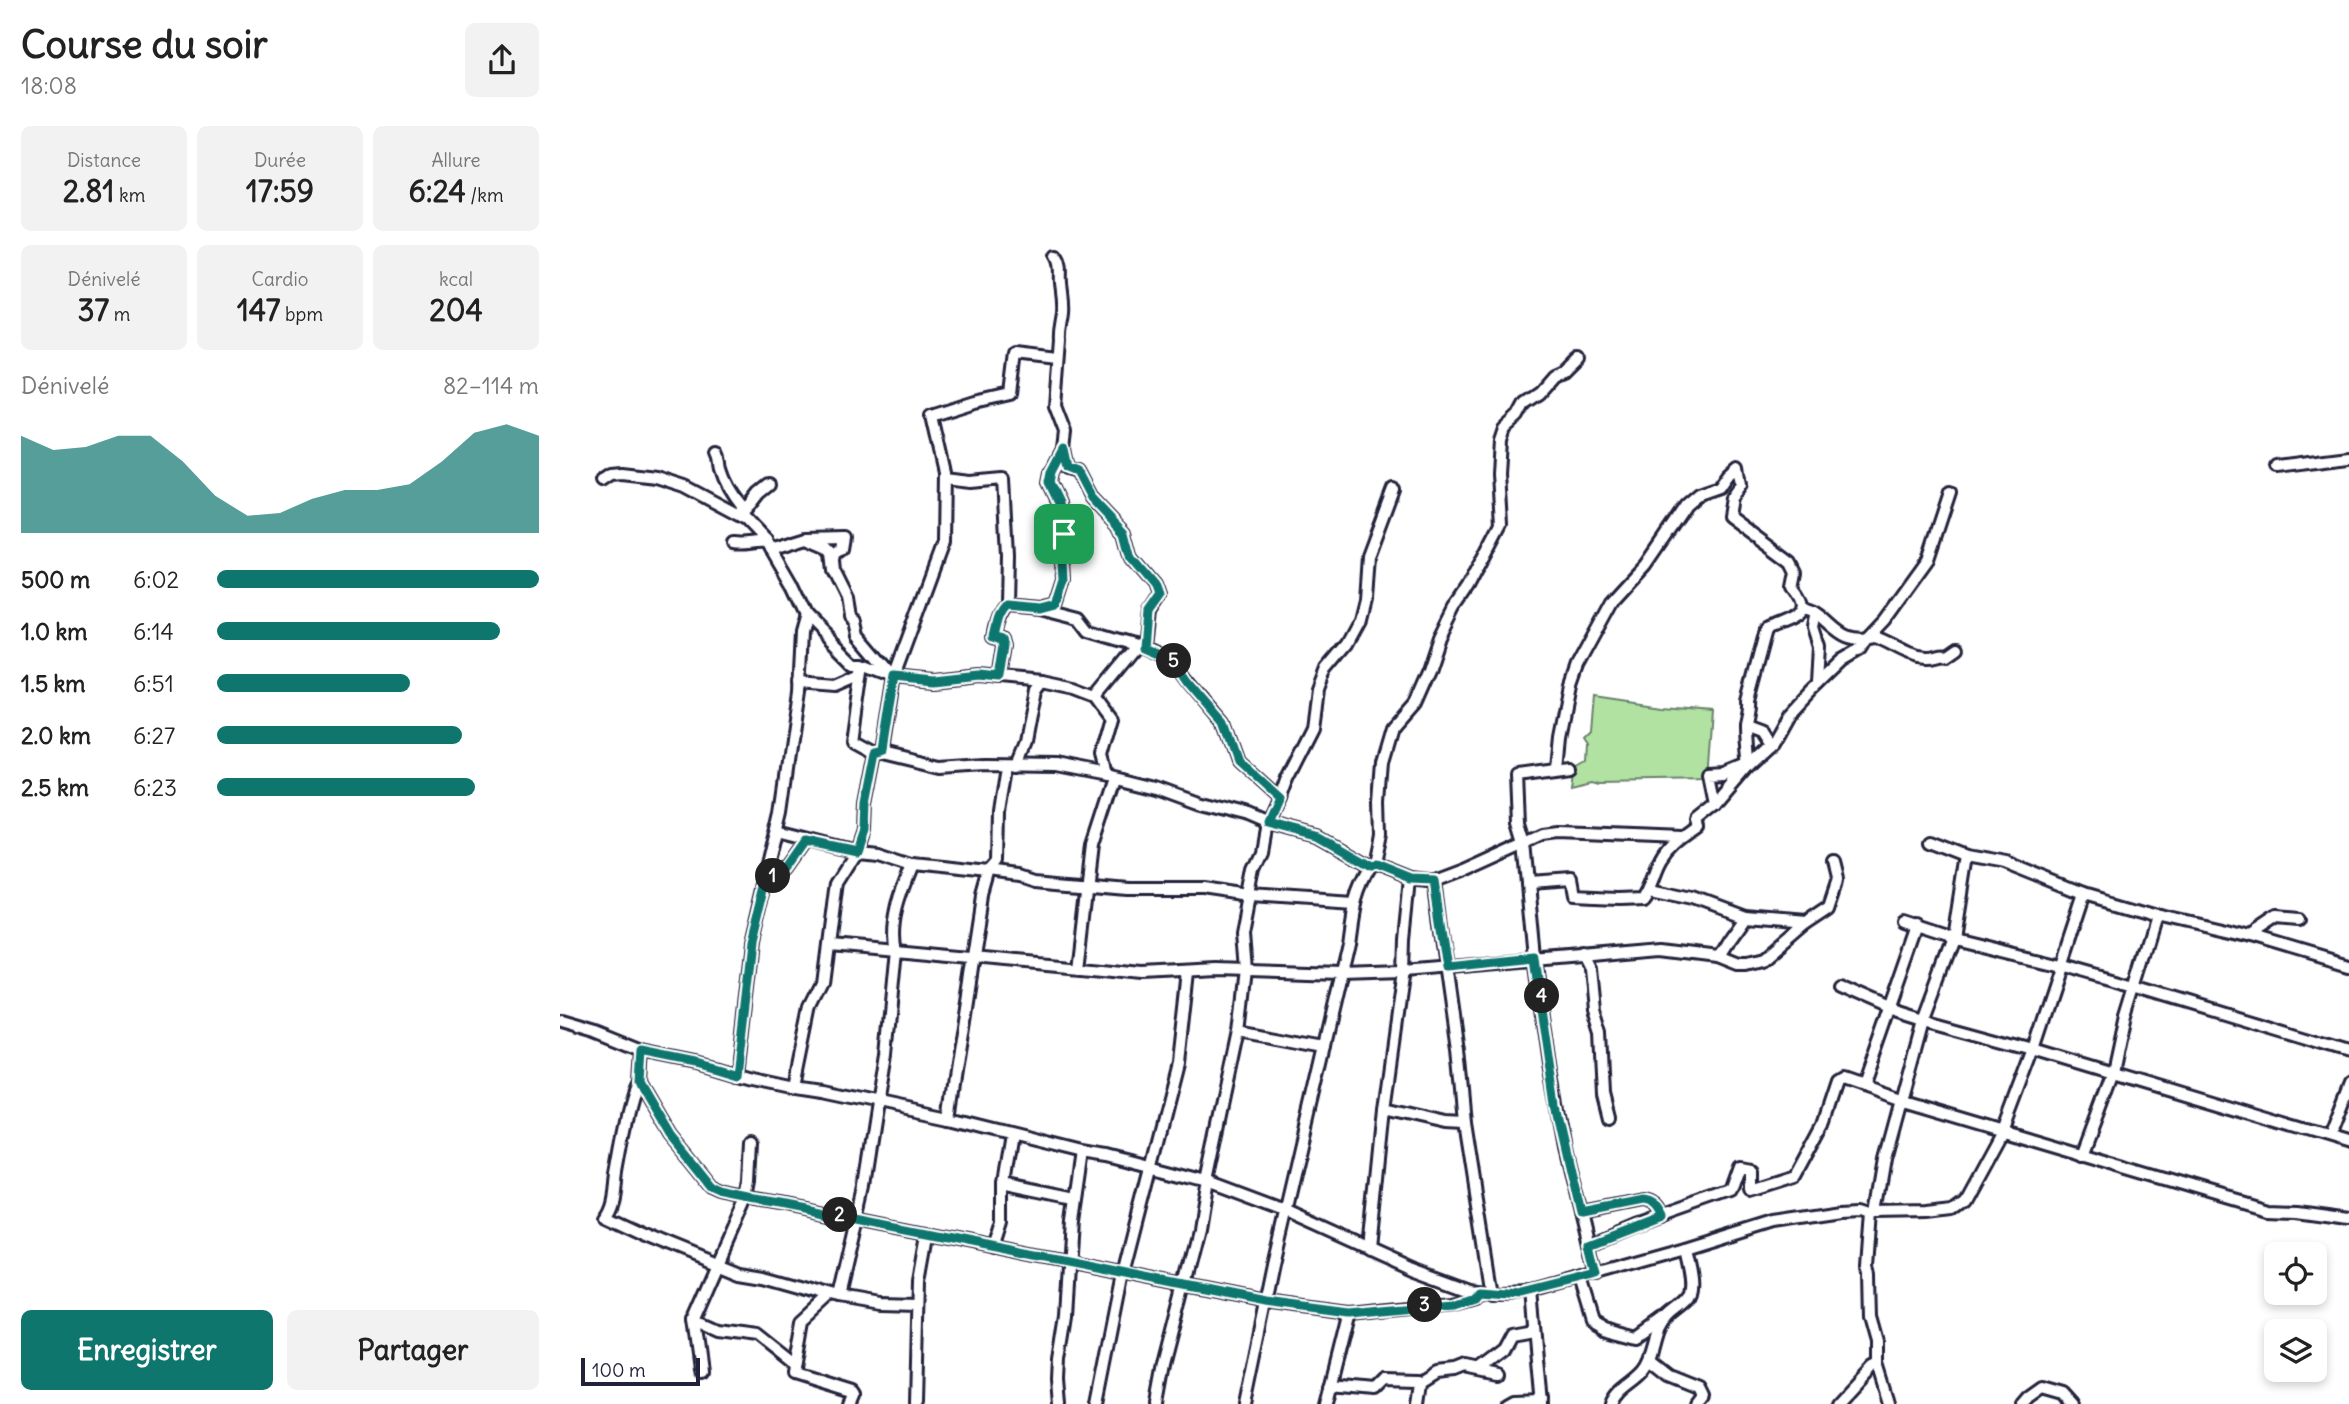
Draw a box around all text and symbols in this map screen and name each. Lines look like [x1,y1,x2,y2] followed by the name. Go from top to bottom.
[21,21,268,68] text: Course du soir
[465,23,539,97] button: share
[21,71,77,100] text: 18:08
[67,148,141,172] text: Distance
[254,148,306,172] text: Durée
[431,148,481,172] text: Allure
[63,172,114,210] text: 2.81
[246,172,314,210] text: 17:59
[408,172,466,210] text: 6:24
[114,183,145,207] text: km
[466,183,504,207] text: /km
[68,267,140,291] text: Dénivelé
[252,267,308,291] text: Cardio
[439,267,473,291] text: kcal
[78,291,109,329] text: 37
[237,291,281,329] text: 147
[429,291,483,329] text: 204
[109,302,130,326] text: m
[281,302,323,326] text: bpm
[21,371,109,400] text: Dénivelé
[443,371,539,400] text: 82–114 m
[1034,504,1094,564] pin
[1045,515,1083,553] icon: arrive
[21,565,90,594] text: 500 m
[133,565,179,594] text: 6:02
[21,617,87,646] text: 1.0 km
[133,617,174,646] text: 6:14
[1156,644,1192,678] pin: 5
[1168,648,1179,672] text: 5
[21,669,86,698] text: 1.5 km
[133,669,174,698] text: 6:51
[21,721,91,750] text: 2.0 km
[133,721,175,750] text: 6:27
[21,773,89,802] text: 2.5 km
[133,773,177,802] text: 6:23
[756,858,790,894] pin: 1
[769,863,776,887] text: 1
[1524,978,1560,1014] pin: 4
[1536,983,1547,1007] text: 4
[822,1198,858,1232] pin: 2
[834,1202,845,1226] text: 2
[2264,1242,2327,1382] map controls
[2264,1242,2327,1305] button: locate
[1408,1288,1442,1322] pin: 3
[1419,1292,1430,1316] text: 3
[21,1310,273,1390] button: Enregistrer
[287,1310,539,1390] button: Partager
[2264,1319,2327,1382] button: layers
[581,1355,700,1387] scale bar
[592,1358,646,1382] text: 100 m

